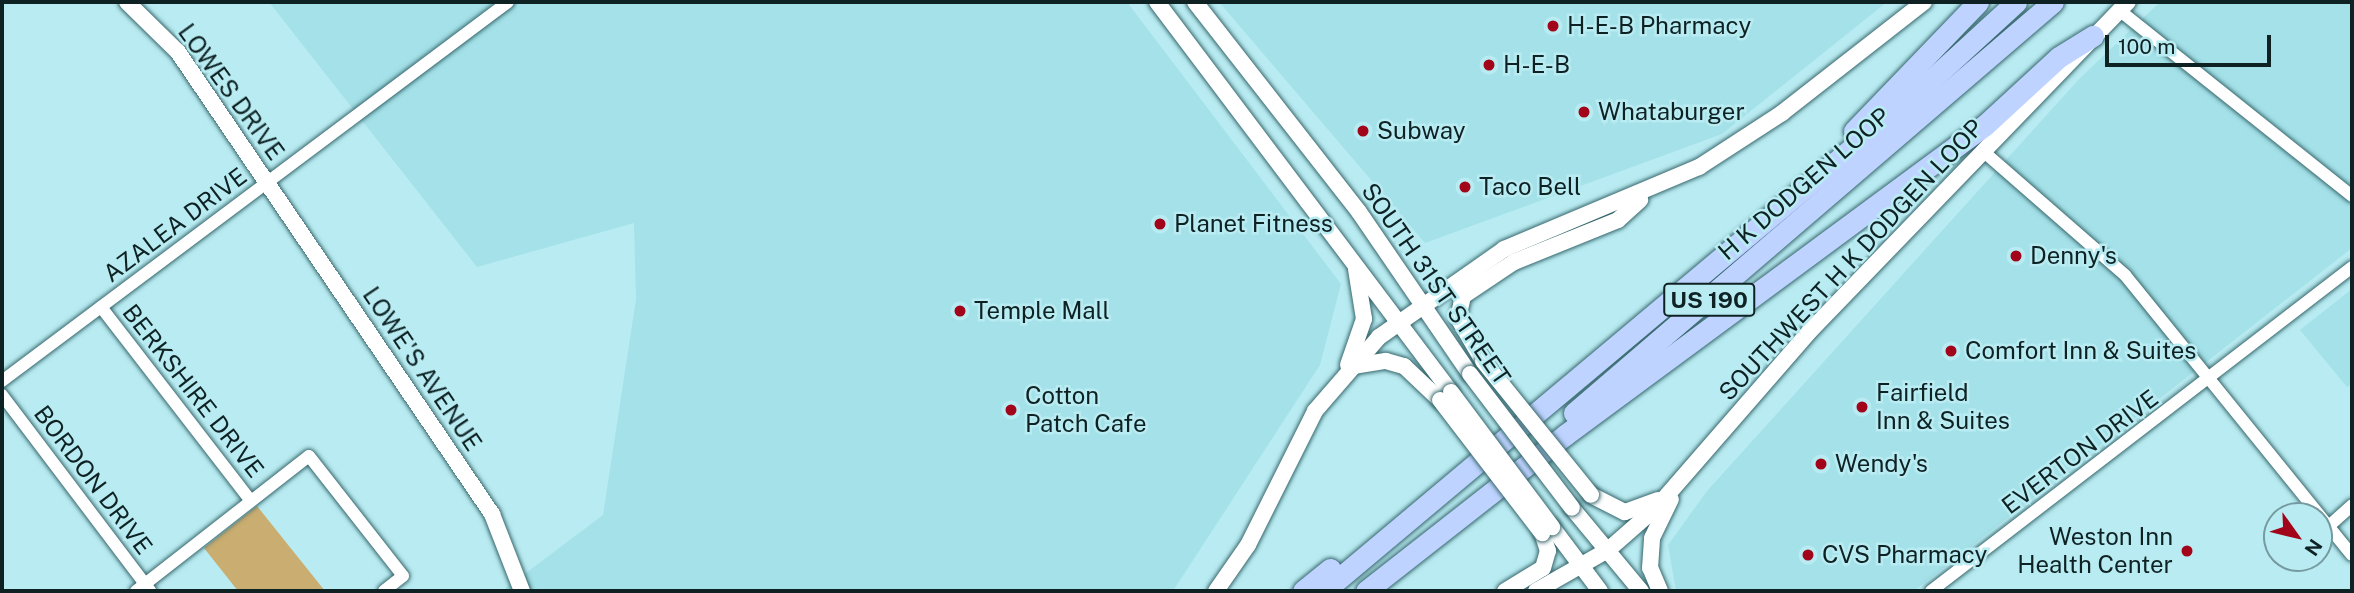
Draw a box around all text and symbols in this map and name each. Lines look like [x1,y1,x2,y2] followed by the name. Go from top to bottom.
[1567,12,1751,40] place label: H-E-B Pharmacy
[172,18,290,166] street label: LOWES DRIVE
[1545,18,1561,34] marker: H-E-B Pharmacy
[2109,21,2275,65] scale bar
[2118,34,2175,59] text: 100 m
[1503,51,1570,79] place label: H-E-B
[1481,57,1497,73] marker: H-E-B
[1598,98,1745,126] place label: Whataburger
[1712,102,1896,266] street label: H K DODGEN LOOP
[1576,104,1592,120] marker: Whataburger
[1713,113,1989,407] street label: SOUTHWEST H K DODGEN LOOP
[1377,117,1465,145] place label: Subway
[1355,123,1371,139] marker: Subway
[98,162,252,288] street label: AZALEA DRIVE
[1479,173,1581,201] place label: Taco Bell
[1355,178,1517,390] street label: SOUTH 31ST STREET
[1457,179,1473,195] marker: Taco Bell
[1174,210,1333,238] place label: Planet Fitness
[1152,216,1168,232] marker: Planet Fitness
[2030,242,2117,270] place label: Denny's
[2008,248,2024,264] marker: Denny's
[1662,280,1756,320] road number: US 190
[357,282,487,456] street label: LOWE'S AVENUE
[974,297,1110,325] place label: Temple Mall
[116,299,270,483] street label: BERKSHIRE DRIVE
[952,303,968,319] marker: Temple Mall
[1965,337,2196,365] place label: Comfort Inn & Suites
[1943,343,1959,359] marker: Comfort Inn & Suites
[1876,379,2010,435] place label: Fairfield Inn & Suites
[1025,382,1147,438] place label: Cotton Patch Cafe
[1996,384,2164,520] street label: EVERTON DRIVE
[1854,399,1870,415] marker: Fairfield Inn & Suites
[28,400,158,560] street label: BORDON DRIVE
[1003,402,1019,418] marker: Cotton Patch Cafe
[1835,450,1928,478] place label: Wendy's
[1813,456,1829,472] marker: Wendy's
[2263,502,2333,572] north arrow
[2017,523,2173,579] place label: Weston Inn Health Center
[2300,535,2327,560] text: N
[1822,541,1987,569] place label: CVS Pharmacy
[2179,543,2195,559] marker: Weston Inn Health Center
[1800,547,1816,563] marker: CVS Pharmacy

